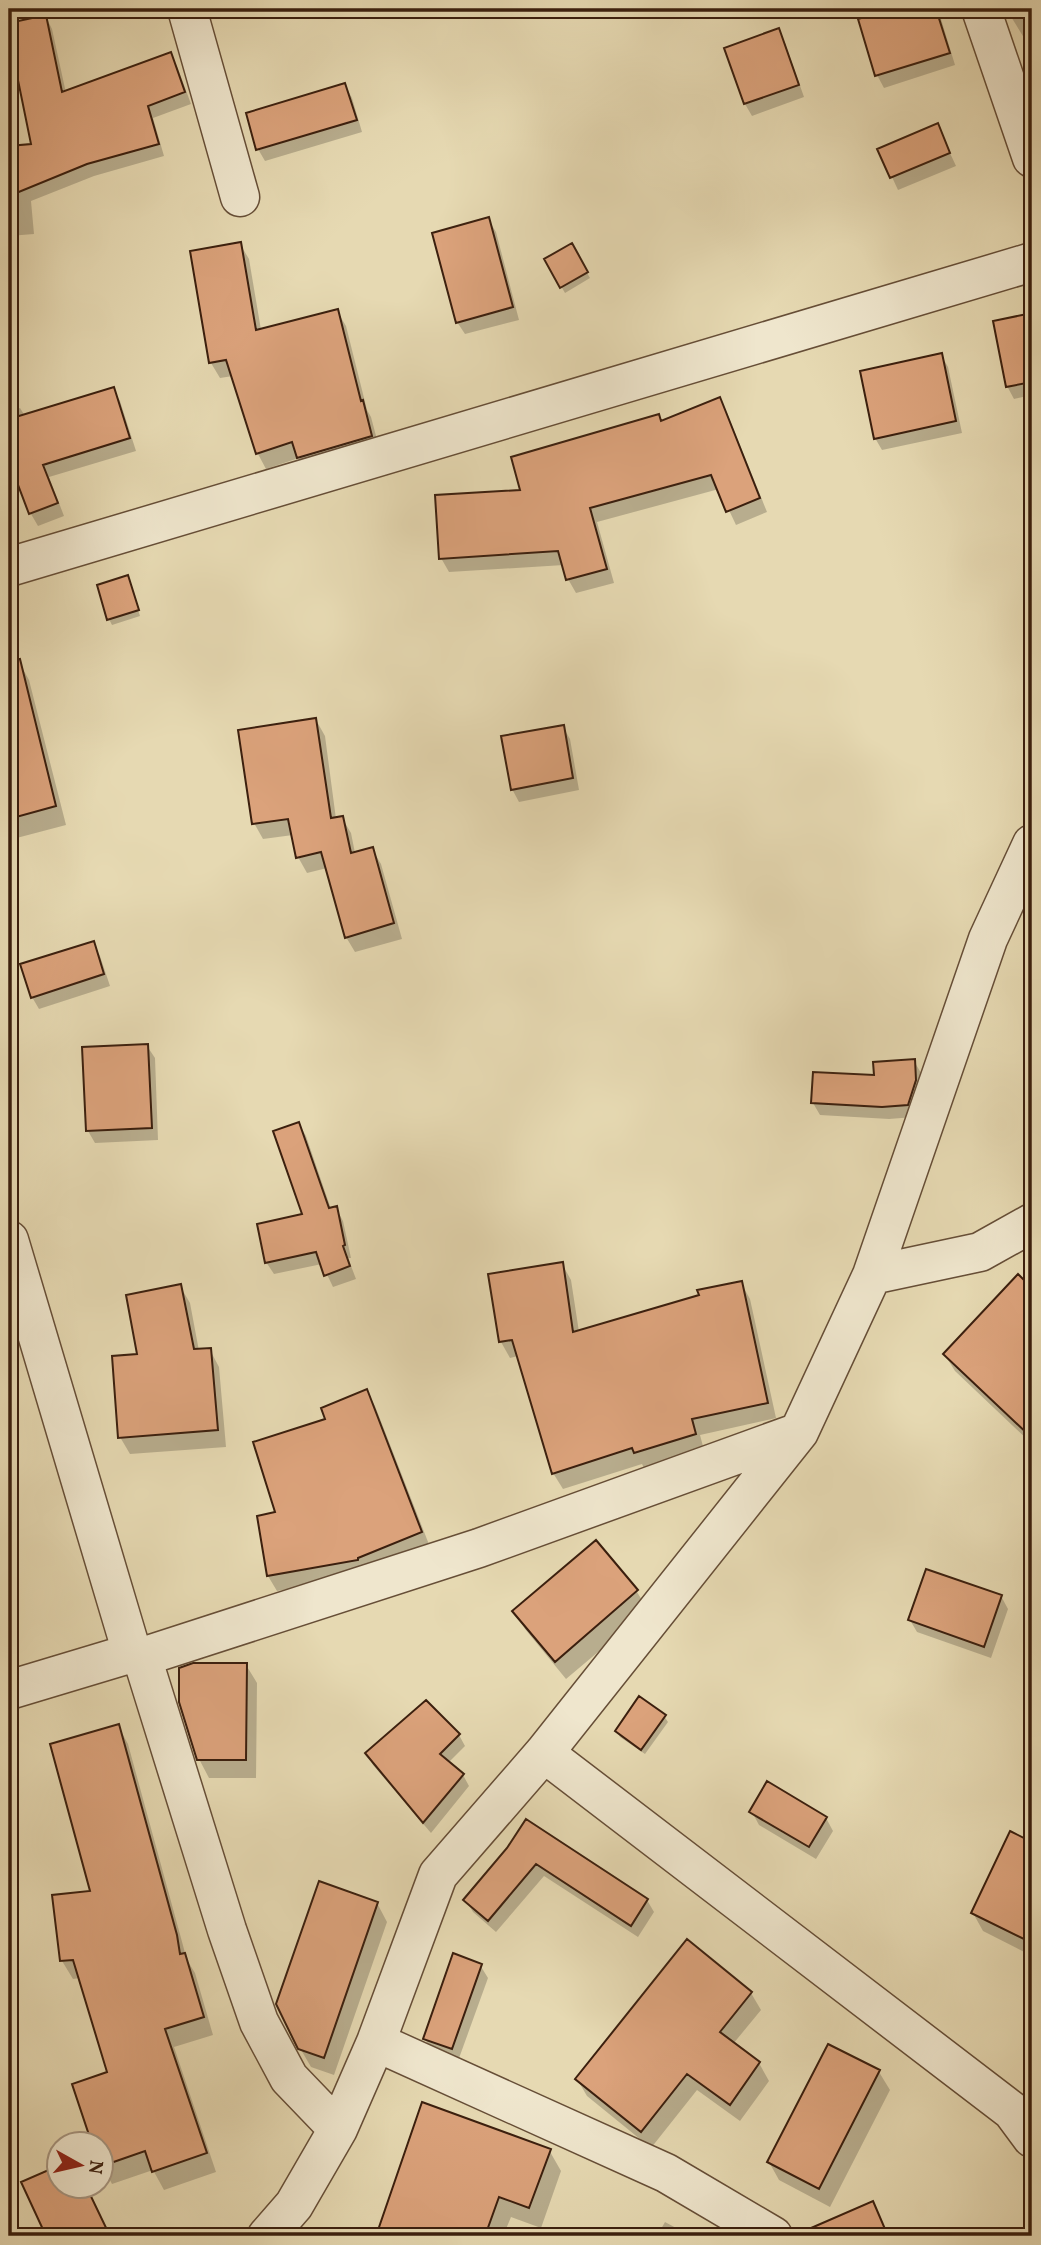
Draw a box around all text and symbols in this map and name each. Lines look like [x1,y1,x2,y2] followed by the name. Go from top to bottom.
[46,2130,116,2200] north arrow
[81,2158,109,2176] text: N

